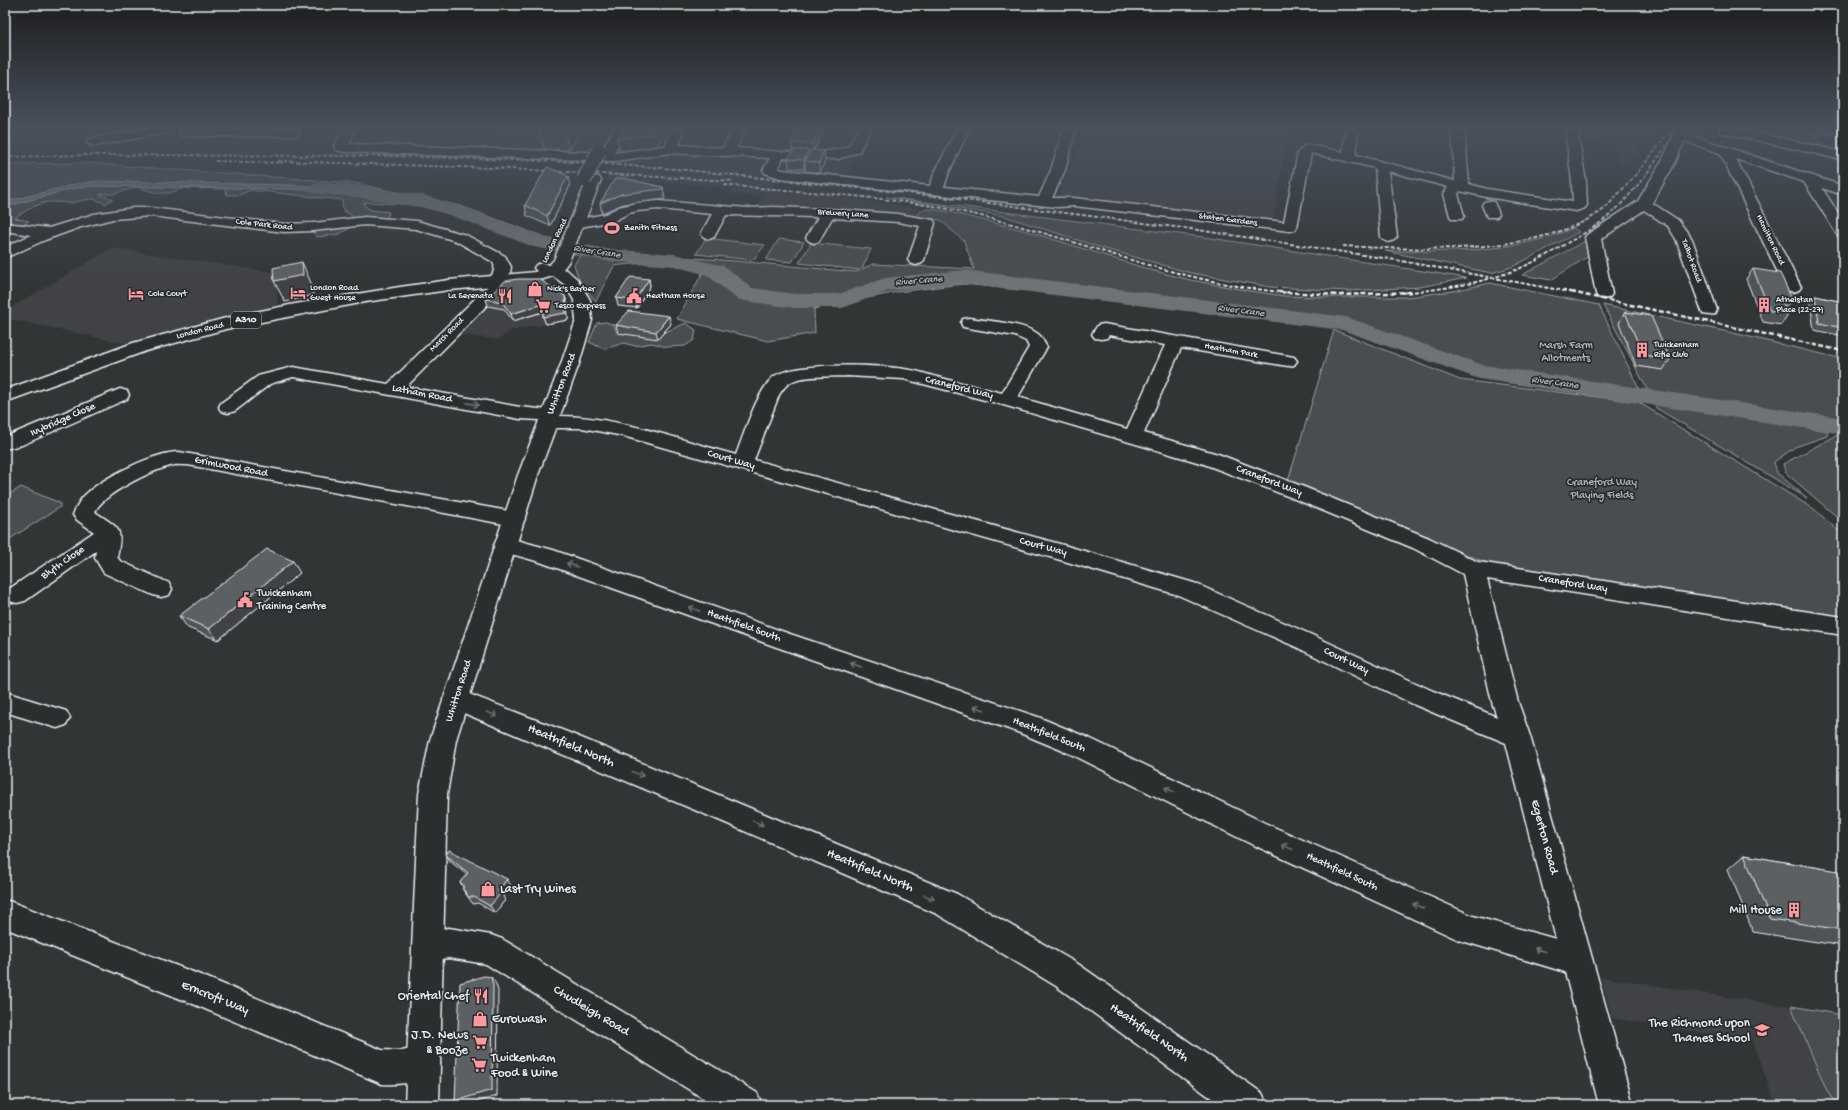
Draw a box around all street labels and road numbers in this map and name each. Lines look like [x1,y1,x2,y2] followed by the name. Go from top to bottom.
[816,207,869,221] street label: Brewery Lane
[1198,211,1259,229] street label: Staten Gardens
[1753,213,1787,268] street label: Hamilton Road
[539,216,571,265] street label: London Road
[235,217,294,234] street label: Cole Park Road
[1678,237,1704,285] street label: Talbot Road
[231,312,261,328] road number: A310
[428,315,467,354] street label: March Road
[175,320,225,342] street label: London Road
[1203,341,1259,361] street label: Heatham Park
[545,350,580,416] street label: Whitton Road
[924,373,995,402] street label: Craneford Way
[391,382,455,406] street label: Latham Road
[29,400,98,440] street label: Ivybridge Close
[706,448,757,473] street label: Court Way
[194,454,270,480] street label: Grimwood Road
[1234,462,1305,499] street label: Craneford Way
[1018,535,1069,559] street label: Court Way
[38,543,87,583] street label: Blyth Close
[1538,572,1609,595] street label: Craneford Way
[705,606,783,645] street label: Heathfield South
[1321,645,1371,677] street label: Court Way
[443,657,475,723] street label: Whitton Road
[1011,714,1088,755] street label: Heathfield South
[525,721,617,771] street label: Heathfield North
[1527,798,1562,877] street label: Egerton Road
[824,846,916,896] street label: Heathfield North
[1304,849,1380,894] street label: Heathfield South
[179,978,252,1019] street label: Erncroft Way
[550,982,633,1040] street label: Chudleigh Road
[1107,1000,1191,1066] street label: Heathfield North

